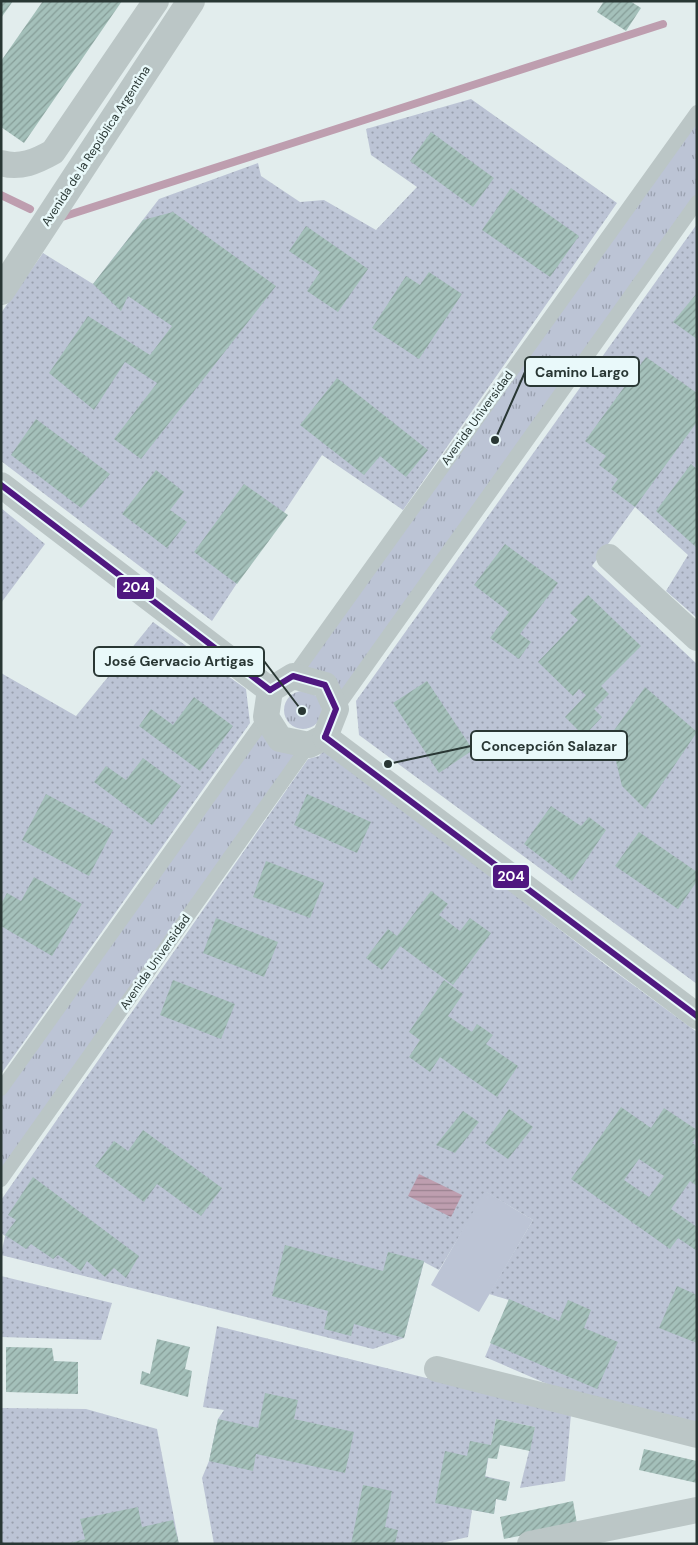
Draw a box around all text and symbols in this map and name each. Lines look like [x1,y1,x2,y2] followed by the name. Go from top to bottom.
[38,63,154,229] street label: Avenida de la República Argentina
[525,357,639,386] callout: Camino Largo
[535,363,629,381] text: Camino Largo
[437,368,517,468] street label: Avenida Universidad
[116,576,155,600] line badge: 204
[123,578,149,596] text: 204
[94,647,264,676] callout: José Gervacio Artigas
[104,652,254,670] text: José Gervacio Artigas
[471,731,627,760] callout: Concepción Salazar
[481,737,617,755] text: Concepción Salazar
[492,864,530,889] line badge: 204
[498,867,524,885] text: 204
[116,911,194,1013] street label: Avenida Universidad

